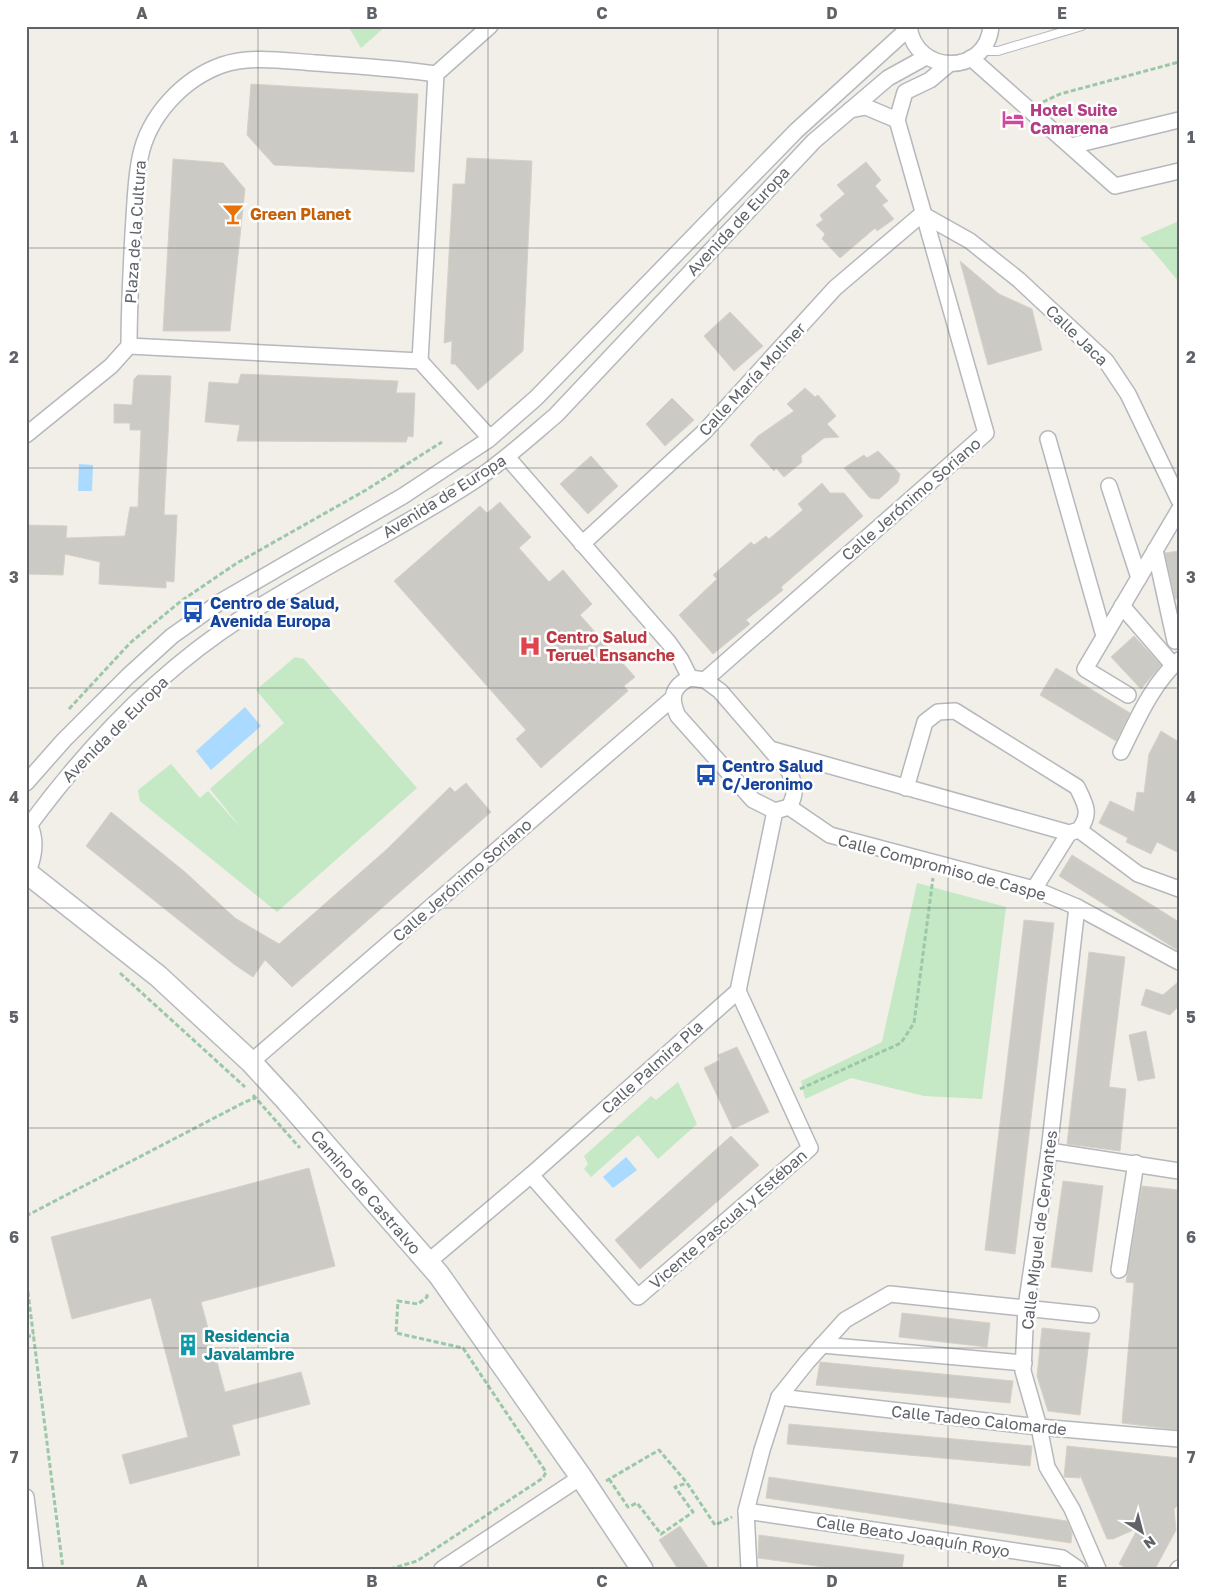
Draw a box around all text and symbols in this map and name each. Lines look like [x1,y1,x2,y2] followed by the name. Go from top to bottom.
[136,3,148,23] text: A
[366,3,378,23] text: B
[596,3,608,23] text: C
[826,3,838,23] text: D
[1057,3,1067,23] text: E
[1030,100,1117,138] place label: Hotel Suite Camarena
[1000,106,1026,132] hotel icon: Hotel Suite Camarena
[10,127,18,147] text: 1
[1187,127,1195,147] text: 1
[120,160,150,304] street label: Plaza de la Cultura
[682,162,794,280] street label: Avenida de Europa
[220,201,246,227] bar icon: Green Planet
[250,204,351,224] place label: Green Planet
[1042,300,1112,370] street label: Calle Jaca
[694,318,810,440] street label: Calle María Moliner
[9,347,19,367] text: 2
[1186,347,1196,367] text: 2
[837,433,985,565] street label: Calle Jerónimo Soriano
[379,450,509,542] street label: Avenida de Europa
[9,567,19,587] text: 3
[1186,567,1196,587] text: 3
[210,593,340,631] place label: Centro de Salud, Avenida Europa
[180,599,206,625] bus stop icon: Centro de Salud, Avenida Europa
[546,627,675,665] place label: Centro Salud Teruel Ensanche
[517,633,543,659] hospital icon: Centro Salud Teruel Ensanche
[58,672,172,786] street label: Avenida de Europa
[722,756,823,794] place label: Centro Salud C/Jeronimo
[693,762,719,788] bus stop icon: Centro Salud C/Jeronimo
[9,787,19,807] text: 4
[1186,787,1196,807] text: 4
[388,814,536,946] street label: Calle Jerónimo Soriano
[836,830,1048,904] street label: Calle Compromiso de Caspe
[9,1007,19,1027] text: 5
[1186,1007,1196,1027] text: 5
[597,1016,707,1118] street label: Calle Palmira Pla
[307,1126,425,1258] street label: Camino de Castralvo
[1017,1129,1061,1331] street label: Calle Miguel de Cervantes
[645,1145,811,1293] street label: Vicente Pascual y Estéban
[9,1227,19,1247] text: 6
[1186,1227,1196,1247] text: 6
[204,1326,294,1364] place label: Residencia Javalambre
[175,1332,201,1358] building icon: Residencia Javalambre
[890,1401,1068,1439] street label: Calle Tadeo Calomarde
[10,1447,19,1467] text: 7
[1187,1447,1196,1467] text: 7
[1118,1508,1168,1558] north arrow
[815,1511,1011,1561] street label: Calle Beato Joaquín Royo
[1141,1533,1159,1553] text: N
[136,1571,148,1591] text: A
[366,1571,378,1591] text: B
[596,1571,608,1591] text: C
[826,1571,838,1591] text: D
[1057,1571,1067,1591] text: E

